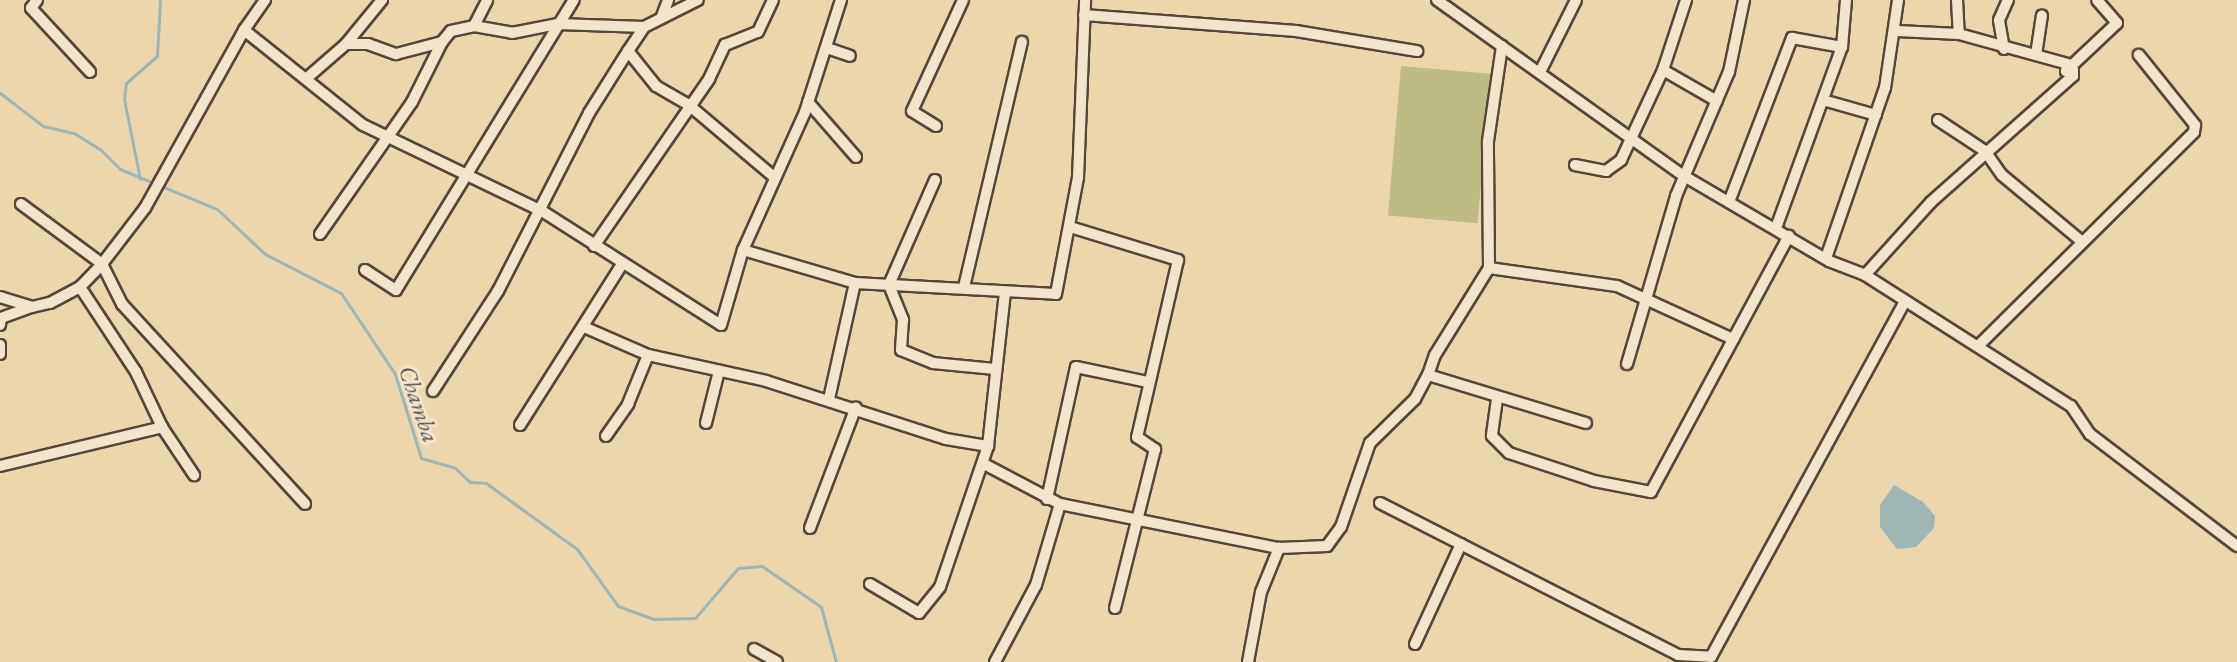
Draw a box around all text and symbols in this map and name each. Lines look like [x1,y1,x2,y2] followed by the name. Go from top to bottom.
[392,362,446,446] water label: Chamba

